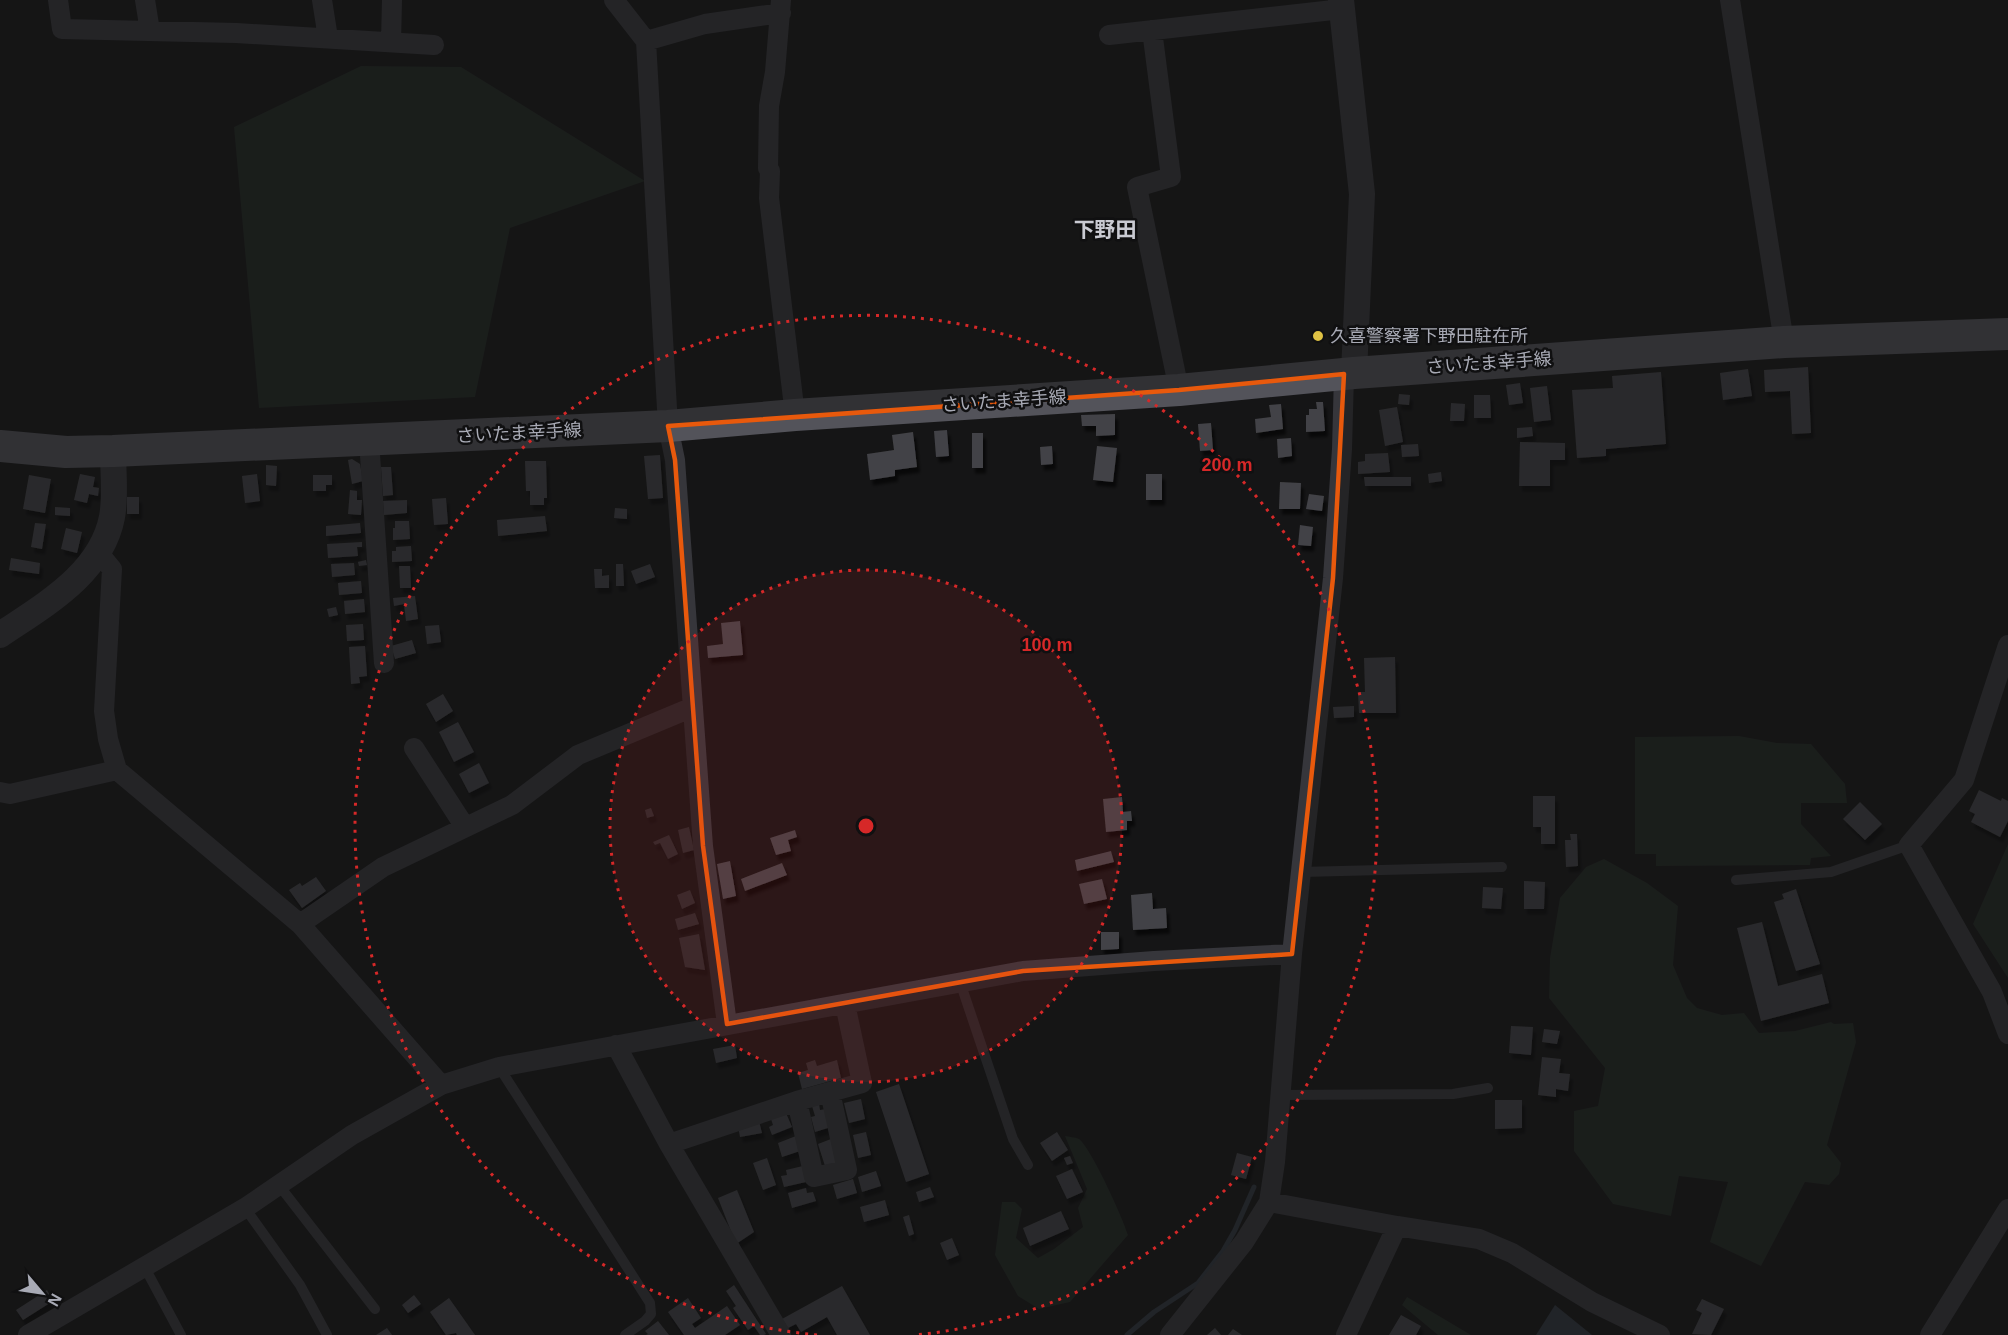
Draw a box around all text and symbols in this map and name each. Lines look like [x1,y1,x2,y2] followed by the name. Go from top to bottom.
[1074,218,1137,241] district label: 下野田
[1330,326,1528,346] place label: 久喜警察署下野田駐在所
[1311,329,1325,343] marker: 久喜警察署下野田駐在所
[1426,349,1552,377] street label: さいたま幸手線
[941,387,1067,415] street label: さいたま幸手線
[456,420,582,446] street label: さいたま幸手線
[1201,455,1253,475] text: 200 m
[1021,635,1073,655] text: 100 m
[856,816,876,836] centre of rings
[12,1263,72,1323] north arrow
[44,1291,65,1309] text: N

